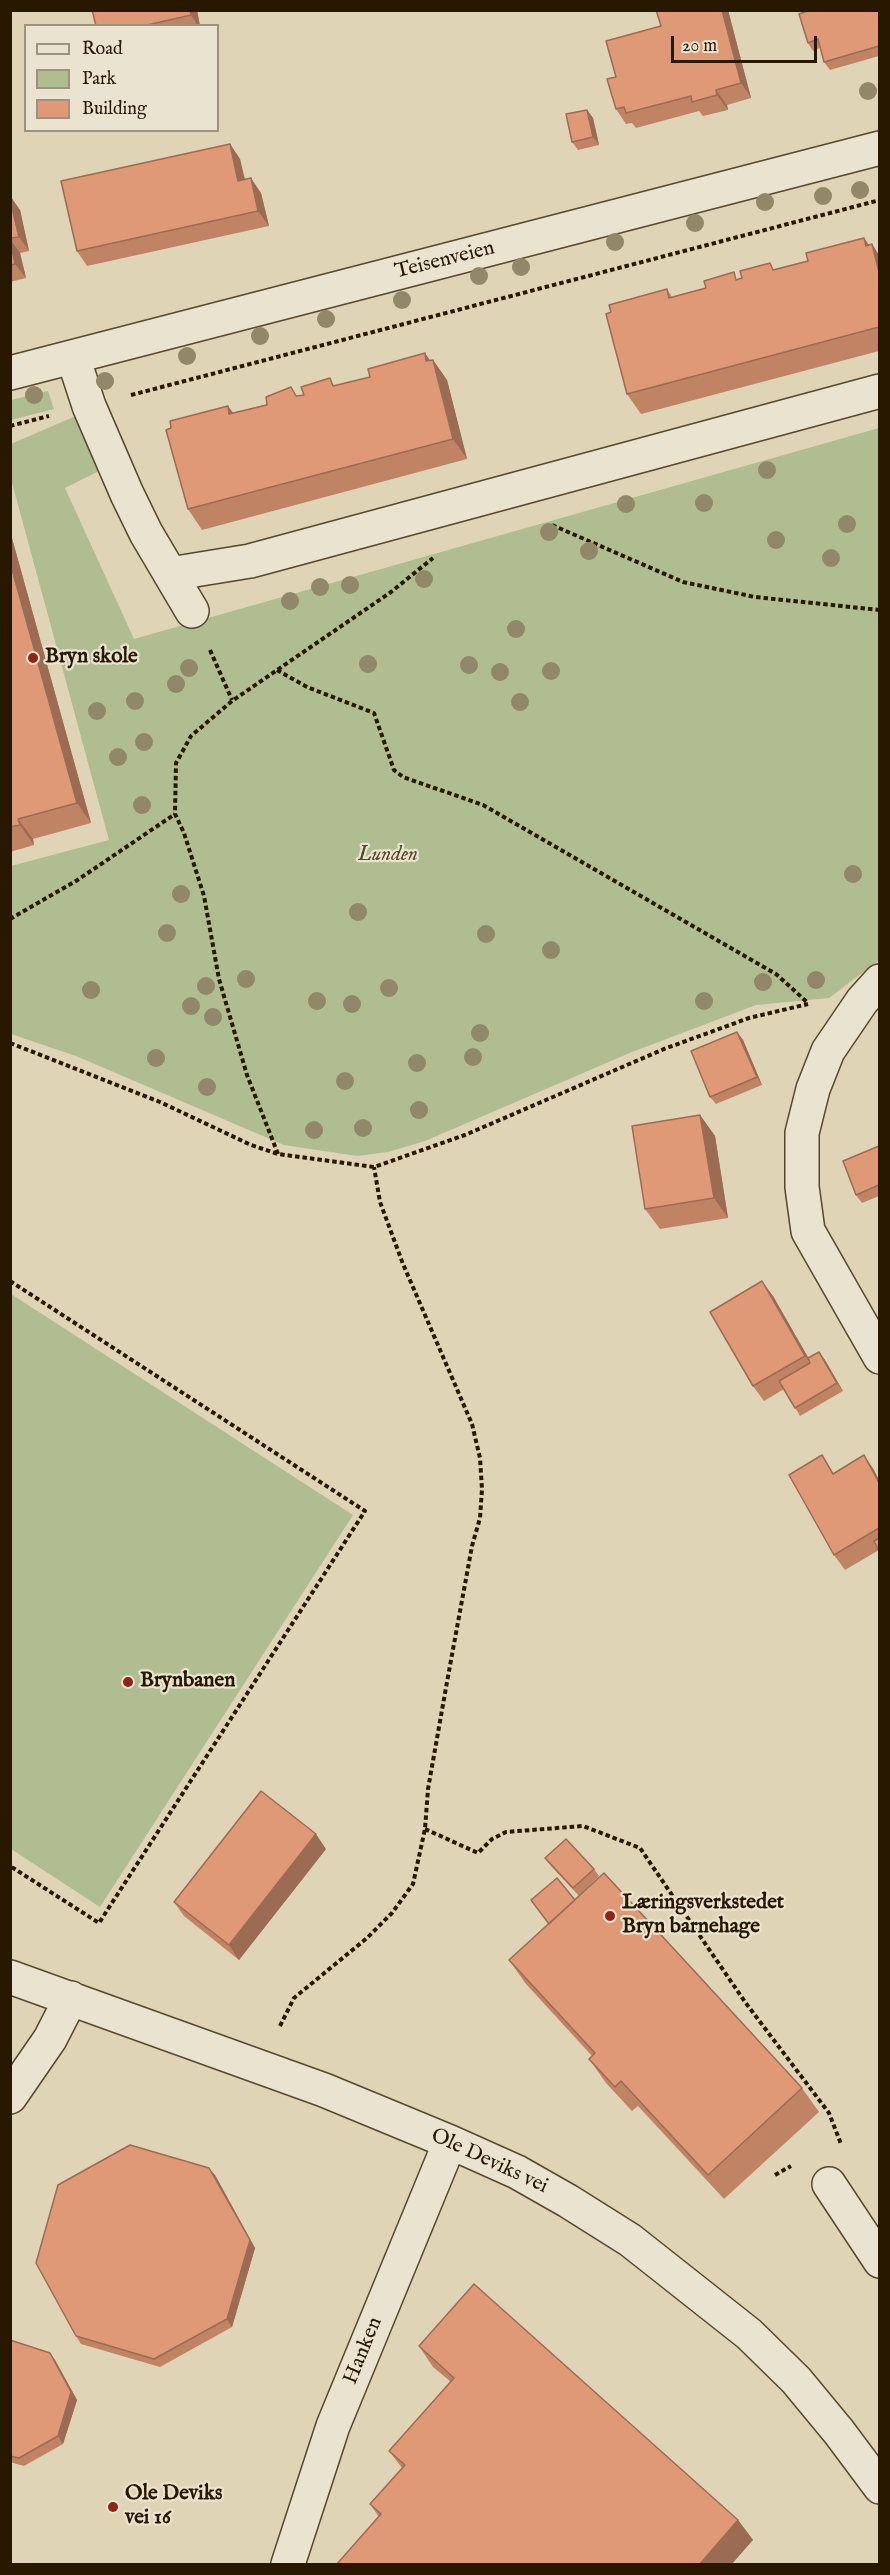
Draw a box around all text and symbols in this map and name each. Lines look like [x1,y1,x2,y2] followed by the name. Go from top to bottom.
[24,24,219,132] legend
[674,24,820,62] scale bar
[682,35,717,58] text: 20 m
[82,38,123,61] text: Road
[82,68,116,91] text: Park
[82,98,147,121] text: Building
[393,236,497,286] street label: Teisenveien
[45,645,138,671] place label: Bryn skole
[26,651,40,665] marker: Bryn skole
[358,843,418,869] park label: Lunden
[140,1669,235,1695] place label: Brynbanen
[121,1675,135,1689] marker: Brynbanen
[622,1891,784,1941] place label: Læringsverkstedet Bryn barnehage
[603,1909,617,1923] marker: Læringsverkstedet Bryn barnehage
[426,2124,552,2200] street label: Ole Deviks vei
[339,2314,389,2388] street label: Hanken
[125,2482,222,2532] place label: Ole Deviks vei 16
[106,2500,120,2514] marker: Ole Deviks vei 16

